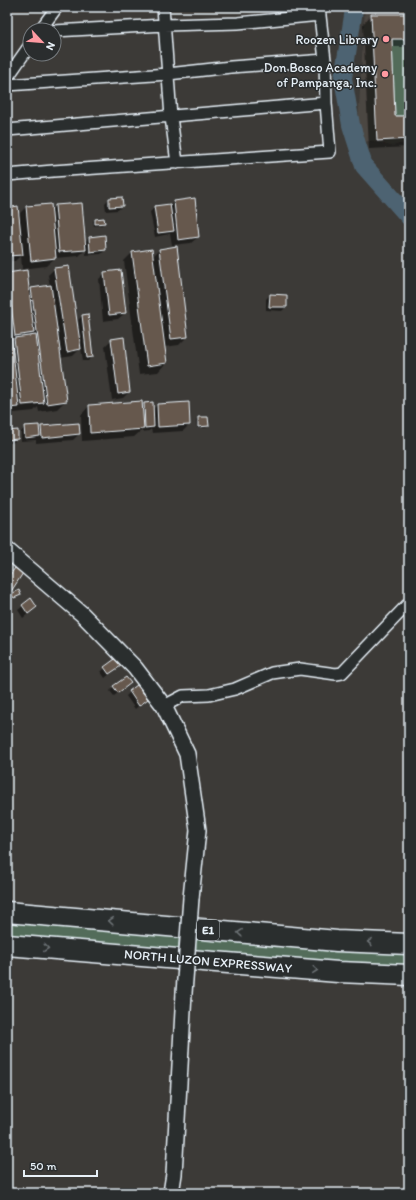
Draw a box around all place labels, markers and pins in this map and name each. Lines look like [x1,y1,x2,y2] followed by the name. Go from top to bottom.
[296,32,378,47] place label: Roozen Library
[381,34,391,44] marker: Roozen Library
[264,60,377,90] place label: Don Bosco Academy of Pampanga, Inc.
[380,69,390,79] marker: Don Bosco Academy of Pampanga, Inc.

